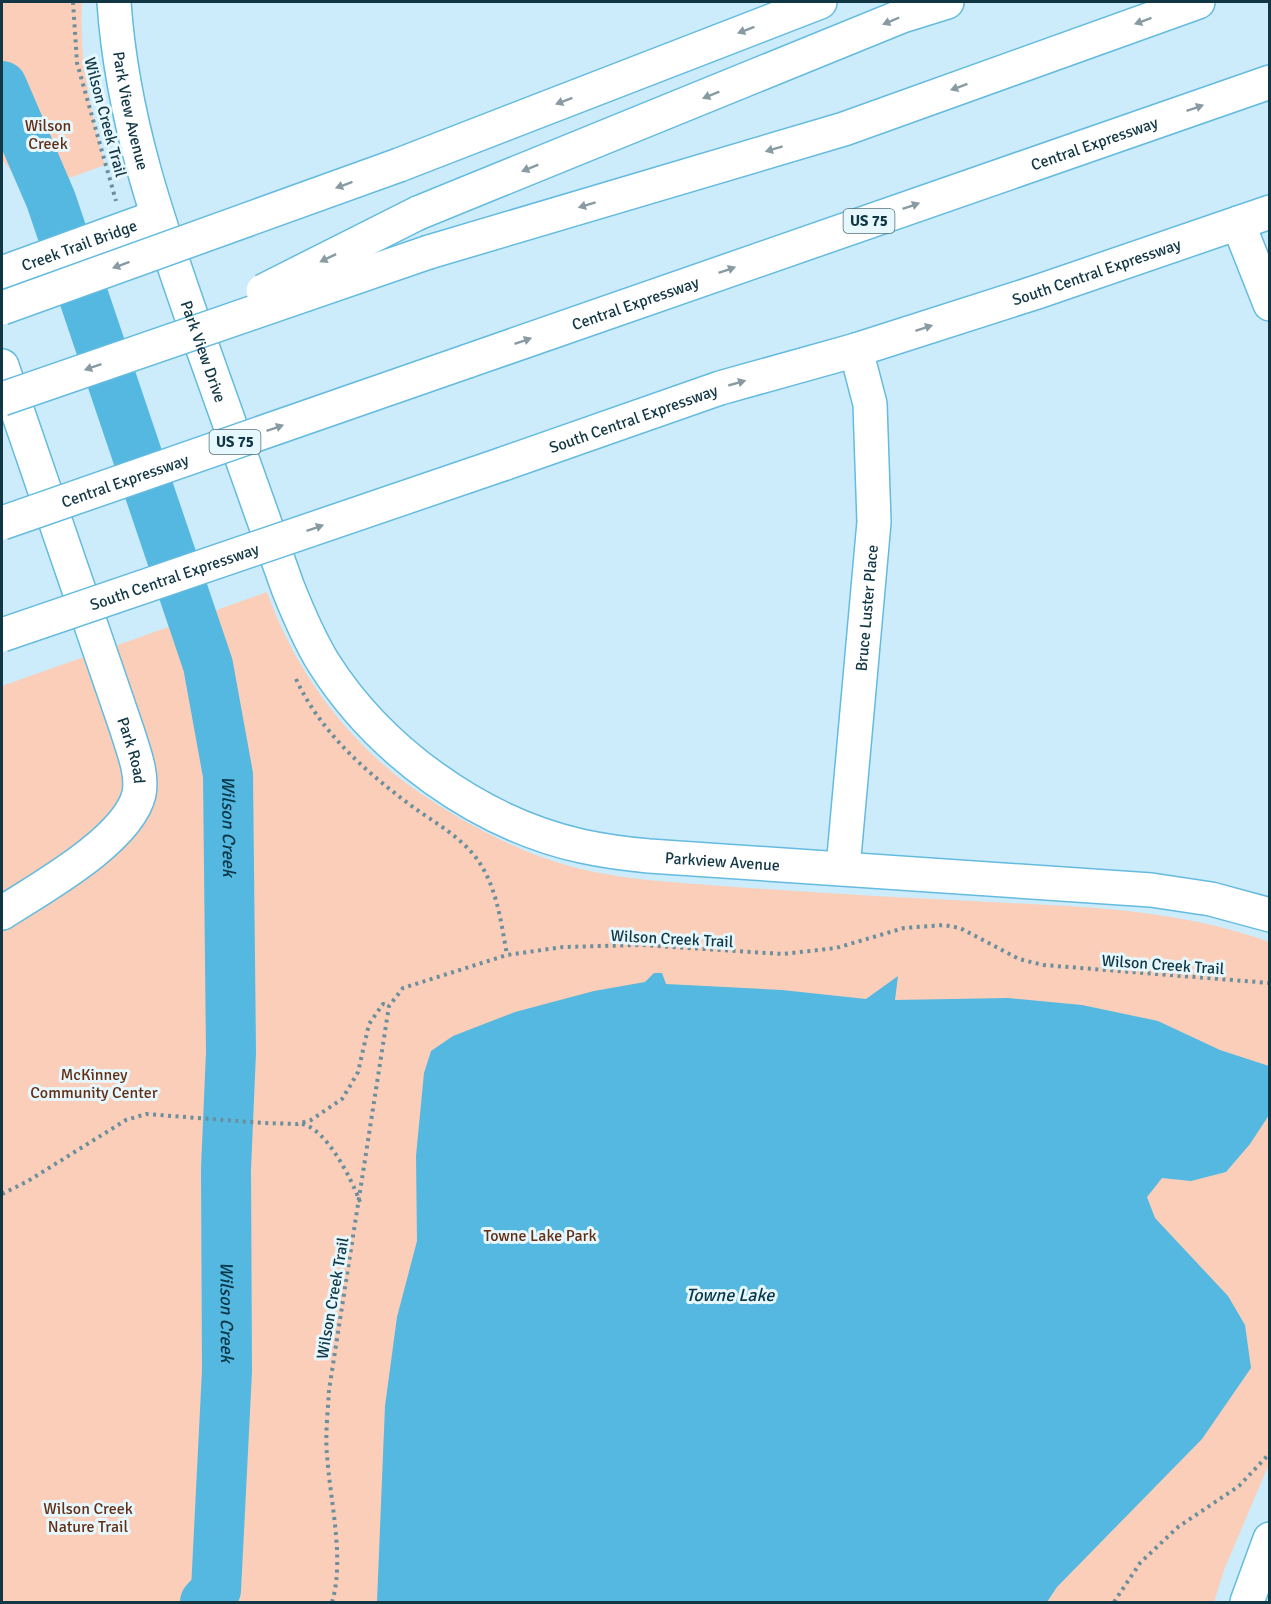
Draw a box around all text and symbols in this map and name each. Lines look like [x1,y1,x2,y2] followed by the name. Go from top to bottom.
[882,16,900,26] one-way arrow
[1133,17,1151,27] one-way arrow
[737,26,755,35] one-way arrow
[108,50,153,172] street label: Park View Avenue
[79,55,131,180] street label: Wilson Creek Trail
[950,83,968,93] one-way arrow
[702,90,720,100] one-way arrow
[555,97,573,106] one-way arrow
[1186,103,1204,112] one-way arrow
[1028,113,1161,175] street label: Central Expressway
[25,116,71,154] park label: Wilson Creek
[765,145,783,154] one-way arrow
[521,163,539,173] one-way arrow
[335,180,353,190] one-way arrow
[578,201,596,210] one-way arrow
[902,201,920,211] one-way arrow
[844,209,894,233] road number: US 75
[19,216,140,276] street label: Creek Trail Bridge
[1010,234,1184,310] street label: South Central Expressway
[320,253,337,263] one-way arrow
[112,260,130,270] one-way arrow
[718,265,736,275] one-way arrow
[569,272,702,335] street label: Central Expressway
[176,298,230,405] street label: Park View Drive
[915,323,933,332] one-way arrow
[514,336,532,346] one-way arrow
[84,362,102,372] one-way arrow
[728,378,746,387] one-way arrow
[547,380,721,458] street label: South Central Expressway
[266,422,284,432] one-way arrow
[210,430,260,454] road number: US 75
[59,450,192,513] street label: Central Expressway
[306,522,324,532] one-way arrow
[87,539,262,615] street label: South Central Expressway
[852,544,883,672] street label: Bruce Luster Place
[112,715,149,784] street label: Park Road
[217,776,240,879] water label: Wilson Creek
[664,848,781,876] street label: Parkview Avenue
[610,926,734,952] street label: Wilson Creek Trail
[1101,951,1225,979] street label: Wilson Creek Trail
[30,1065,158,1103] park label: McKinney Community Center
[484,1226,596,1246] park label: Towne Lake Park
[312,1236,354,1361] street label: Wilson Creek Trail
[215,1262,238,1365] water label: Wilson Creek
[686,1284,775,1306] water label: Towne Lake
[43,1499,133,1537] park label: Wilson Creek Nature Trail

